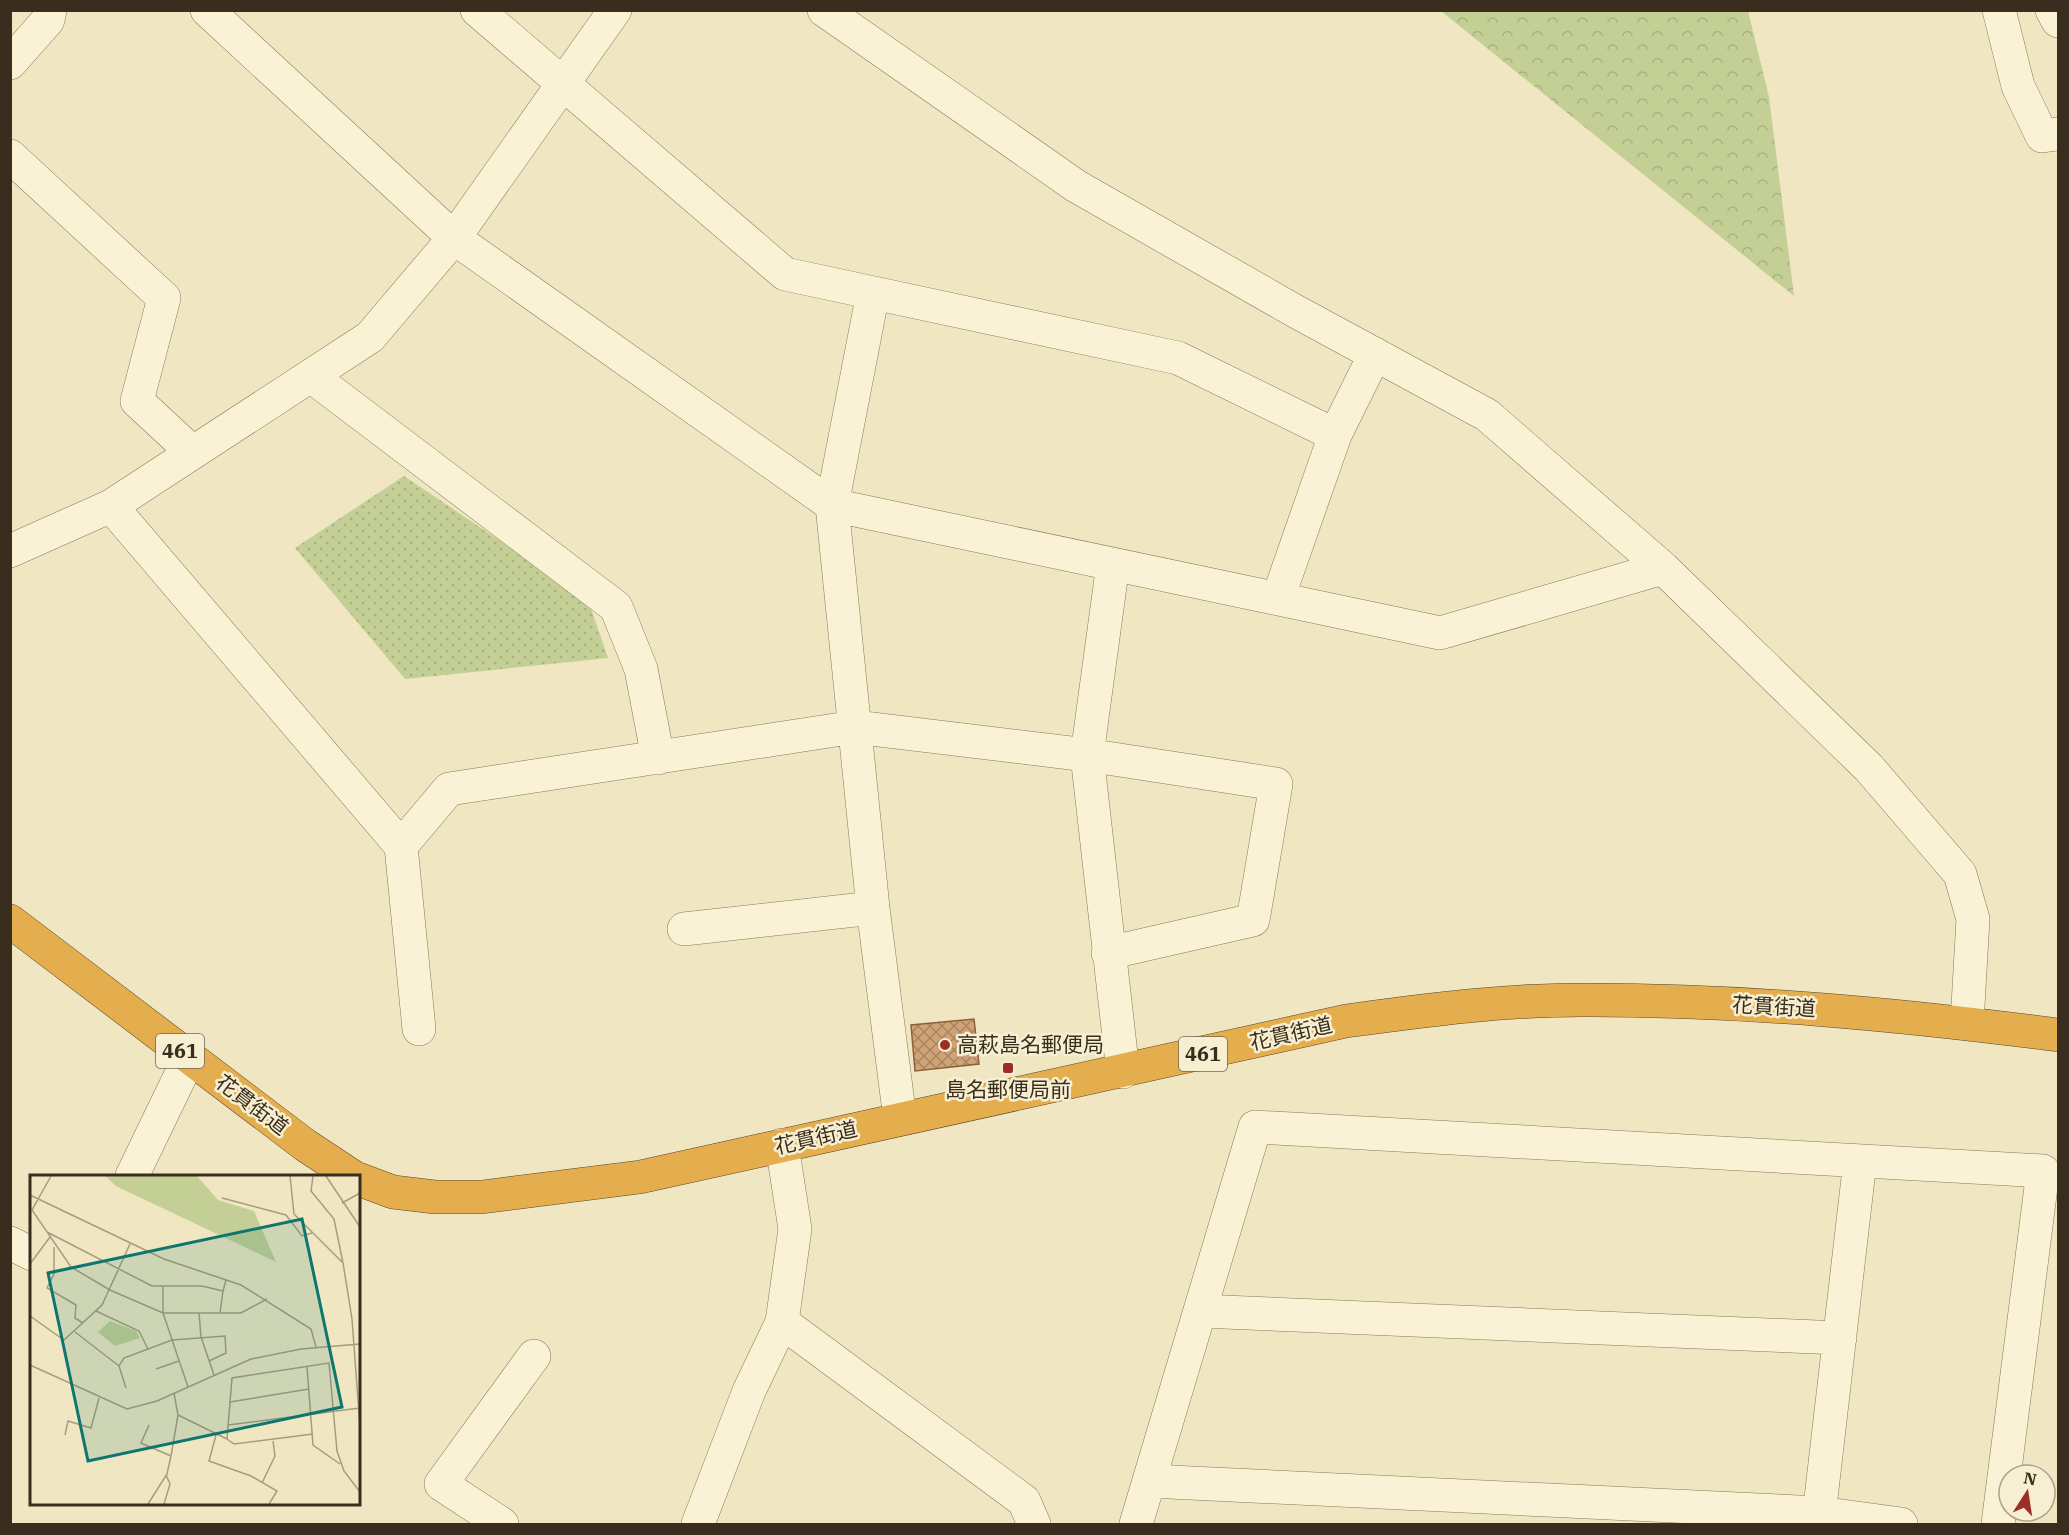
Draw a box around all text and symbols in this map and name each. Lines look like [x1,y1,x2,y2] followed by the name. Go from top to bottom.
[1731,990,1817,1022] street label: 花貫街道
[1247,1010,1335,1056] street label: 花貫街道
[957,1030,1104,1058] place label: 高萩島名郵便局
[156,1034,204,1068] road number: 461
[1179,1037,1227,1071] road number: 461
[938,1038,952,1052] marker: 高萩島名郵便局
[1001,1061,1015,1075] marker: 島名郵便局前
[211,1068,295,1141] street label: 花貫街道
[945,1075,1071,1103] place label: 島名郵便局前
[772,1114,860,1160] street label: 花貫街道
[30,1175,360,1505] inset map
[1997,1463,2057,1523] north arrow
[2022,1467,2038,1489] text: N

